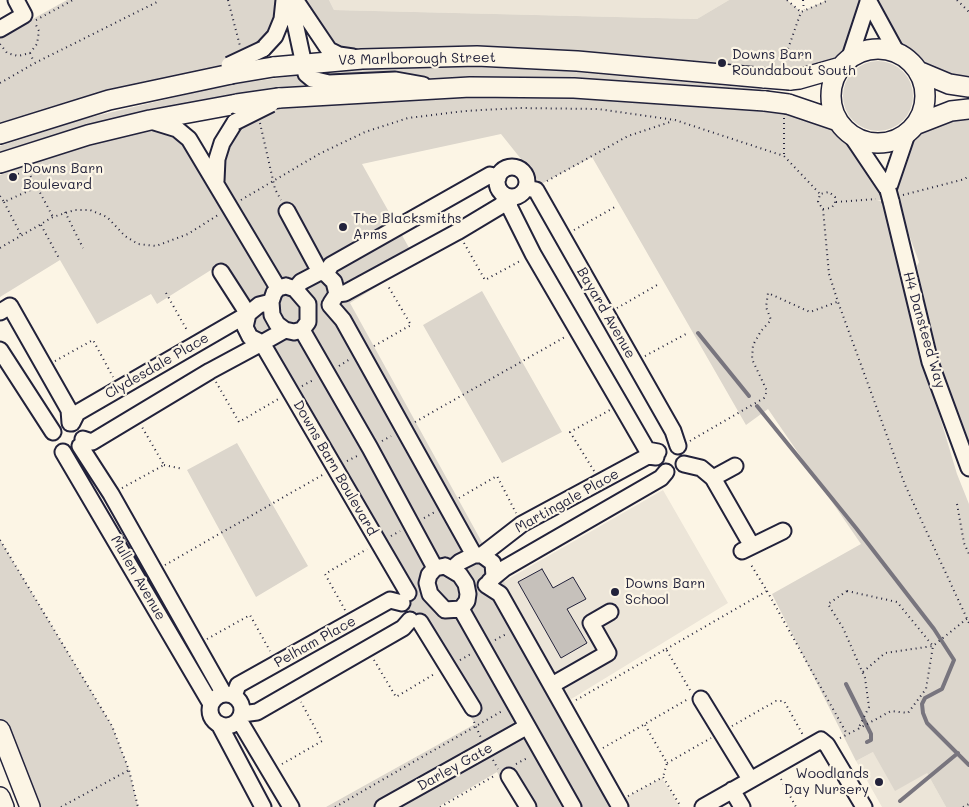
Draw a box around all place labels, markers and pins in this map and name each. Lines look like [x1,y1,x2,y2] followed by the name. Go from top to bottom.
[732,47,856,80] place label: Downs Barn Roundabout South
[716,57,728,69] marker: Downs Barn Roundabout South
[23,161,103,193] place label: Downs Barn Boulevard
[7,171,19,183] marker: Downs Barn Boulevard
[353,211,462,243] place label: The Blacksmiths Arms
[337,221,349,233] marker: The Blacksmiths Arms
[625,576,705,608] place label: Downs Barn School
[609,586,621,598] marker: Downs Barn School
[784,766,869,799] place label: Woodlands Day Nursery
[873,776,885,788] marker: Woodlands Day Nursery

